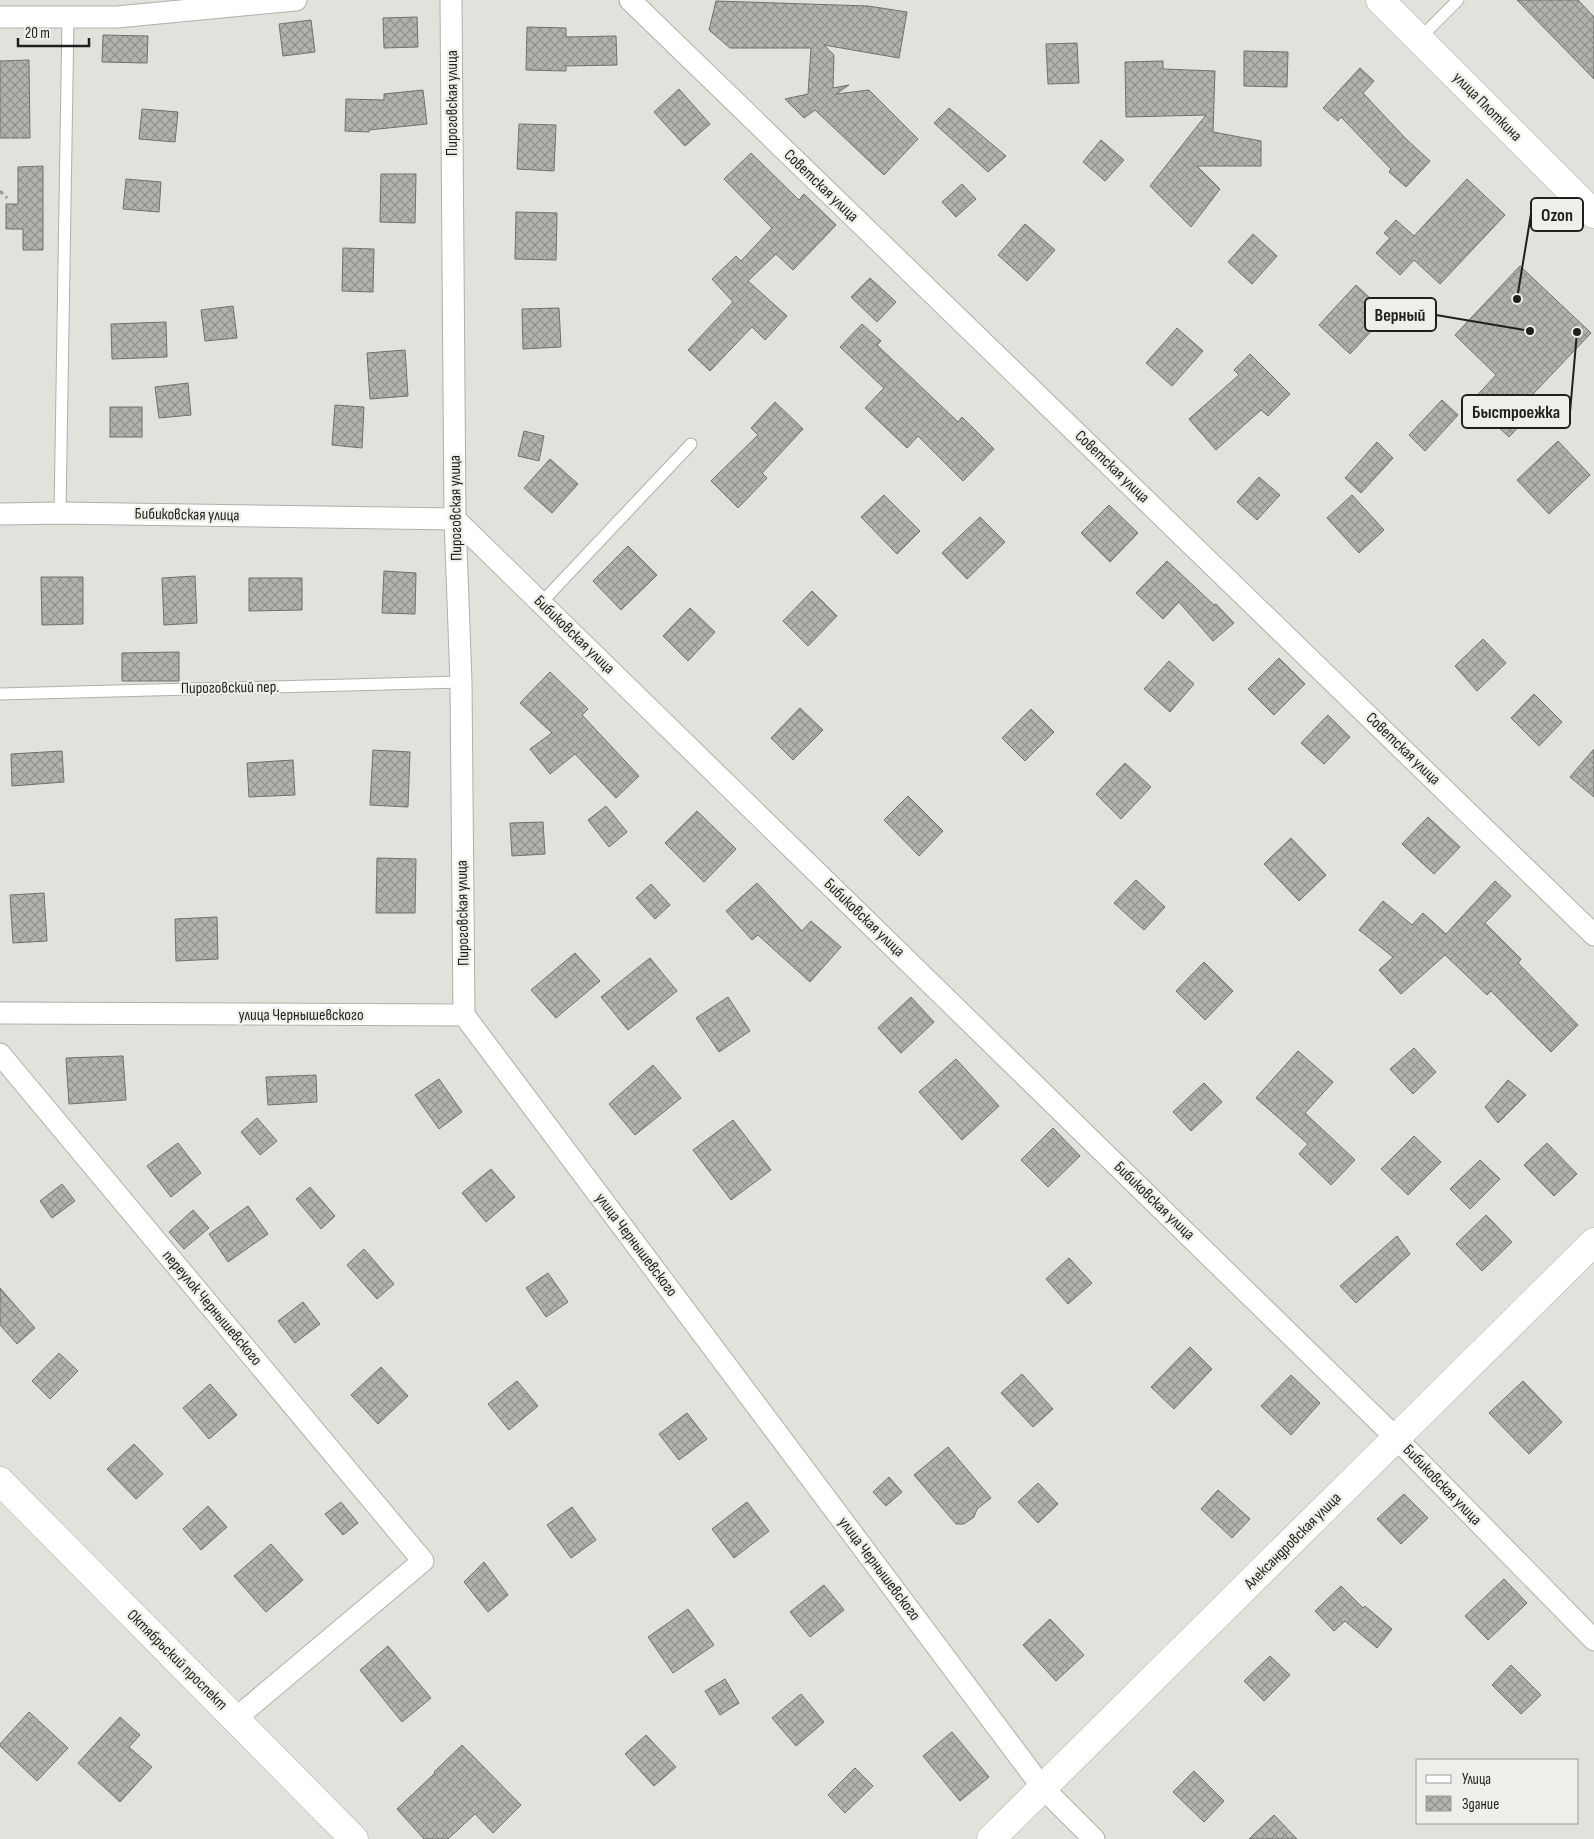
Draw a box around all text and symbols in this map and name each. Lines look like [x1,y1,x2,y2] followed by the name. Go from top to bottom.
[18,15,89,47] scale bar
[25,24,50,43] text: 20 m
[443,50,462,156] street label: Пироговская улица
[1448,68,1526,146] street label: улица Плоткина
[780,146,862,226] street label: Советская улица
[1531,198,1583,231] callout: Ozon
[1541,205,1573,226] text: Ozon
[1365,298,1436,331] callout: Верный
[1375,305,1426,326] text: Верный
[1462,395,1570,428] callout: Быстроежка
[1472,402,1560,423] text: Быстроежка
[1071,427,1153,507] street label: Советская улица
[446,455,466,561] street label: Пироговская улица
[134,505,240,525] street label: Бибиковская улица
[530,592,618,678] street label: Бибиковская улица
[181,678,279,698] street label: Пироговский пер.
[1362,709,1444,789] street label: Советская улица
[453,860,473,966] street label: Пироговская улица
[820,875,908,961] street label: Бибиковская улица
[238,1006,364,1025] street label: улица Чернышевского
[1110,1158,1198,1244] street label: Бибиковская улица
[591,1189,681,1301] street label: улица Чернышевского
[158,1247,266,1369] street label: переулок Чернышевского
[1399,1441,1485,1529] street label: Бибиковская улица
[1240,1489,1345,1594] street label: Александровская улица
[834,1513,924,1625] street label: улица Чернышевского
[123,1606,231,1714] street label: Октябрьский проспект
[1416,1759,1579,1824] legend
[1462,1770,1491,1789] text: Улица
[1462,1795,1499,1814] text: Здание

